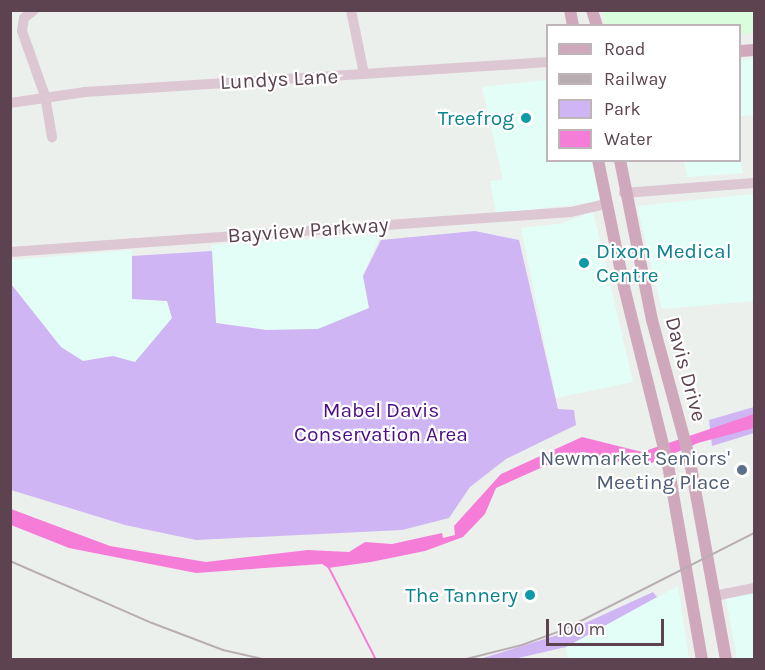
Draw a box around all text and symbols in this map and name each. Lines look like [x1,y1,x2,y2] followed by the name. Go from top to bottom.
[546,24,741,162] legend
[604,38,645,60] text: Road
[219,63,339,95] street label: Lundys Lane
[604,68,667,90] text: Railway
[604,98,641,120] text: Park
[438,105,514,131] place label: Treefrog
[519,111,533,125] marker: Treefrog
[604,128,652,150] text: Water
[227,212,389,248] street label: Bayview Parkway
[596,238,732,288] place label: Dixon Medical Centre
[577,256,591,270] marker: Dixon Medical Centre
[660,314,712,424] street label: Davis Drive
[294,397,468,447] park label: Mabel Davis Conservation Area
[540,445,730,495] place label: Newmarket Seniors' Meeting Place
[735,463,749,477] marker: Newmarket Seniors' Meeting Place
[405,582,518,608] place label: The Tannery
[523,588,537,602] marker: The Tannery
[549,607,668,645] scale bar
[557,618,605,640] text: 100 m

